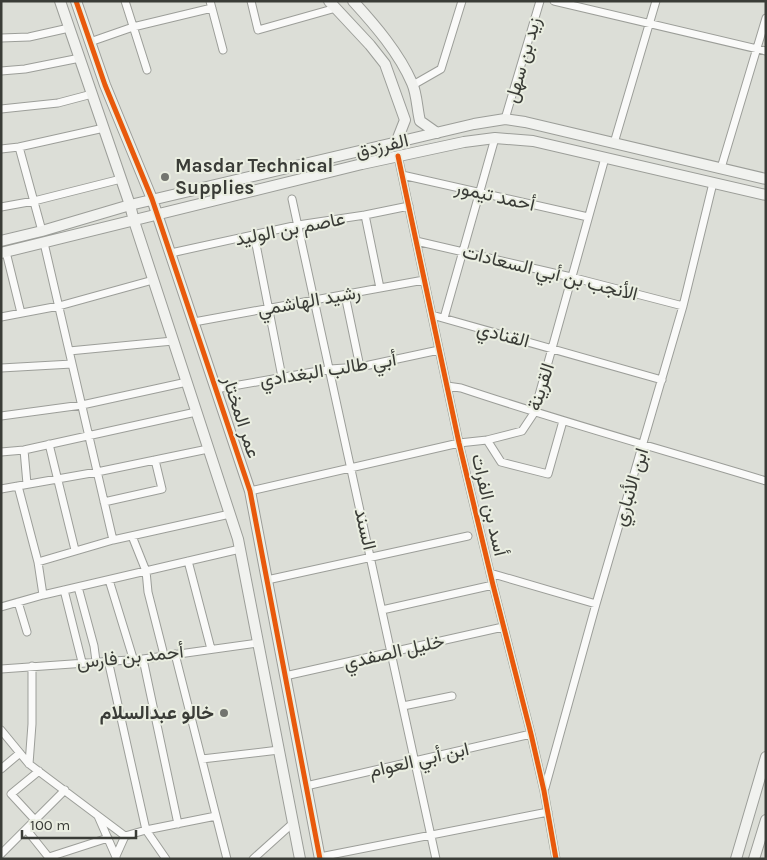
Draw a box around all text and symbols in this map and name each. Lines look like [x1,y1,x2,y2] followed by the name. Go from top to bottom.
[500,15,546,105] street label: زيد بن سهل
[353,129,411,163] street label: الفرزدق
[175,155,333,199] place label: Masdar Technical Supplies
[159,171,171,183] marker: Masdar Technical Supplies
[452,176,537,216] street label: أحمد تيمور
[233,208,347,251] street label: عاصم بن الوليد
[459,241,640,309] street label: الأنجب بن أبي السعادات
[256,281,363,325] street label: رشيد الهاشمي
[473,317,532,356] street label: القنادي
[258,348,398,396] street label: أبي طالب البغدادي
[523,360,559,414] street label: القرينة
[217,372,265,461] street label: عمر المختار
[609,445,657,530] street label: ابن الأنباري
[467,452,511,558] street label: أسد بن الفرات
[350,506,380,552] street label: السند
[341,630,447,678] street label: خليل الصفدي
[75,640,185,674] street label: أحمد بن فارس
[100,702,214,725] place label: خالو عبدالسلام
[218,707,230,719] marker: خالو عبدالسلام
[367,738,472,786] street label: ابن أبي العوام
[22,808,136,840] scale bar
[30,816,70,834] text: 100 m

